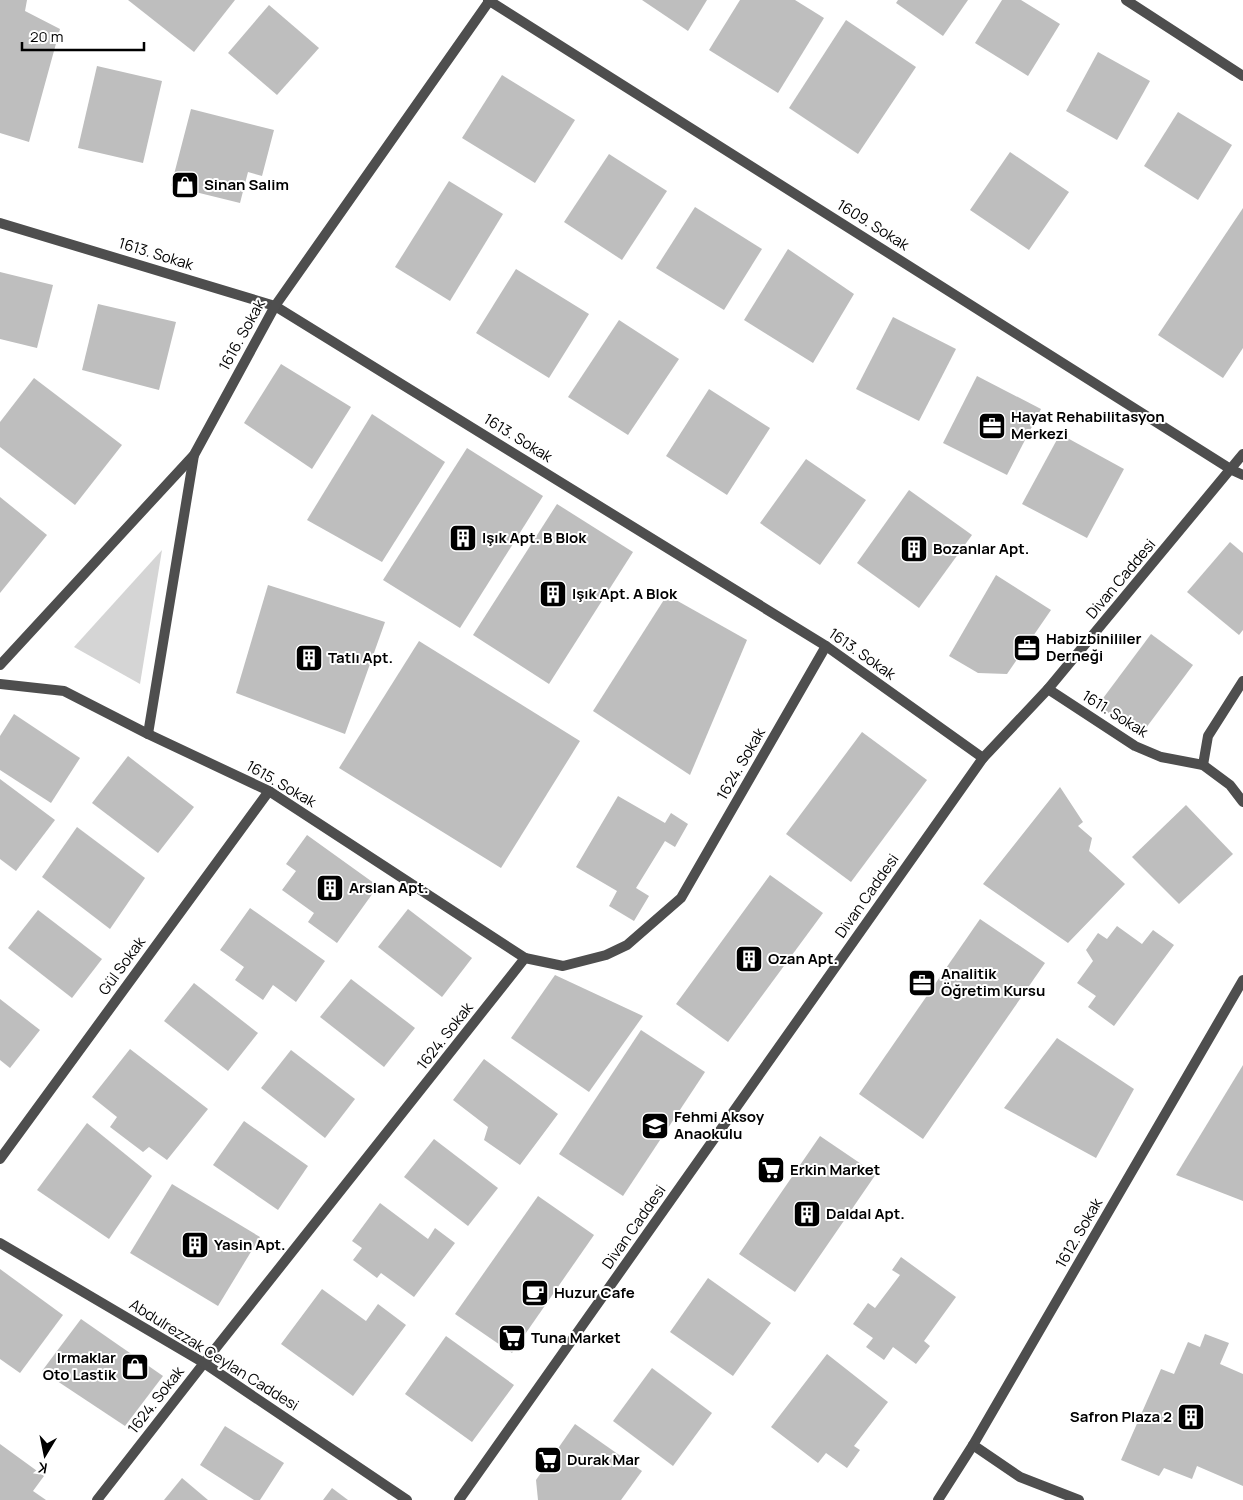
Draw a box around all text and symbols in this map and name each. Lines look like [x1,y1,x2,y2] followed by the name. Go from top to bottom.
[22,20,145,52] scale bar
[30,26,63,47] text: 20 m
[170,170,200,200] shop icon: Sinan Salim
[204,174,289,195] place label: Sinan Salim
[833,194,914,255] street label: 1609. Sokak
[116,232,197,275] street label: 1613. Sokak
[213,295,270,374] street label: 1616. Sokak
[1011,406,1165,444] place label: Hayat Rehabilitasyon Merkezi
[480,408,557,467] street label: 1613. Sokak
[977,411,1007,441] office icon: Hayat Rehabilitasyon Merkezi
[448,523,478,553] building icon: Işık Apt. B Blok
[482,527,587,548] place label: Işık Apt. B Blok
[899,534,929,564] building icon: Bozanlar Apt.
[1081,534,1160,623] street label: Divan Caddesi
[933,538,1029,559] place label: Bozanlar Apt.
[538,579,568,609] building icon: Işık Apt. A Blok
[572,583,678,604] place label: Işık Apt. A Blok
[825,623,900,685] street label: 1613. Sokak
[1046,628,1142,666] place label: Habizbinililer Derneği
[1012,633,1042,663] office icon: Habizbinililer Derneği
[294,643,324,673] building icon: Tatlı Apt.
[328,647,393,668] place label: Tatlı Apt.
[1078,685,1153,742] street label: 1611. Sokak
[711,723,770,804] street label: 1624. Sokak
[242,755,321,812] street label: 1615. Sokak
[830,850,903,942] street label: Divan Caddesi
[315,873,345,903] building icon: Arslan Apt.
[349,877,428,898] place label: Arslan Apt.
[93,932,150,999] street label: Gül Sokak
[734,944,764,974] building icon: Ozan Apt.
[768,948,838,969] place label: Ozan Apt.
[941,963,1045,1001] place label: Analitik Öğretim Kursu
[907,968,937,998] office icon: Analitik Öğretim Kursu
[412,997,478,1074] street label: 1624. Sokak
[674,1106,765,1144] place label: Fehmi Aksoy Anaokulu
[640,1111,670,1141] school or university icon: Fehmi Aksoy Anaokulu
[756,1155,786,1185] supermarket icon: Erkin Market
[790,1159,880,1180] place label: Erkin Market
[597,1181,670,1273] street label: Divan Caddesi
[1050,1193,1107,1272] street label: 1612. Sokak
[792,1199,822,1229] building icon: Daldal Apt.
[826,1203,905,1224] place label: Daldal Apt.
[180,1230,210,1260] building icon: Yasin Apt.
[214,1234,286,1255] place label: Yasin Apt.
[520,1278,550,1308] cafe icon: Huzur Cafe
[554,1282,635,1303] place label: Huzur Cafe
[126,1294,303,1415] street label: Abdulrezzak Ceylan Caddesi
[497,1323,527,1353] supermarket icon: Tuna Market
[531,1327,621,1348] place label: Tuna Market
[43,1347,117,1385] place label: Irmaklar Oto Lastik
[120,1352,150,1382] shop icon: Irmaklar Oto Lastik
[123,1361,189,1438] street label: 1624. Sokak
[1176,1402,1206,1432] building icon: Safron Plaza 2
[1070,1406,1172,1427] place label: Safron Plaza 2
[20,1430,70,1480] north arrow
[533,1445,563,1475] supermarket icon: Durak Mar
[567,1449,640,1470] place label: Durak Mar
[36,1458,49,1478] text: K

